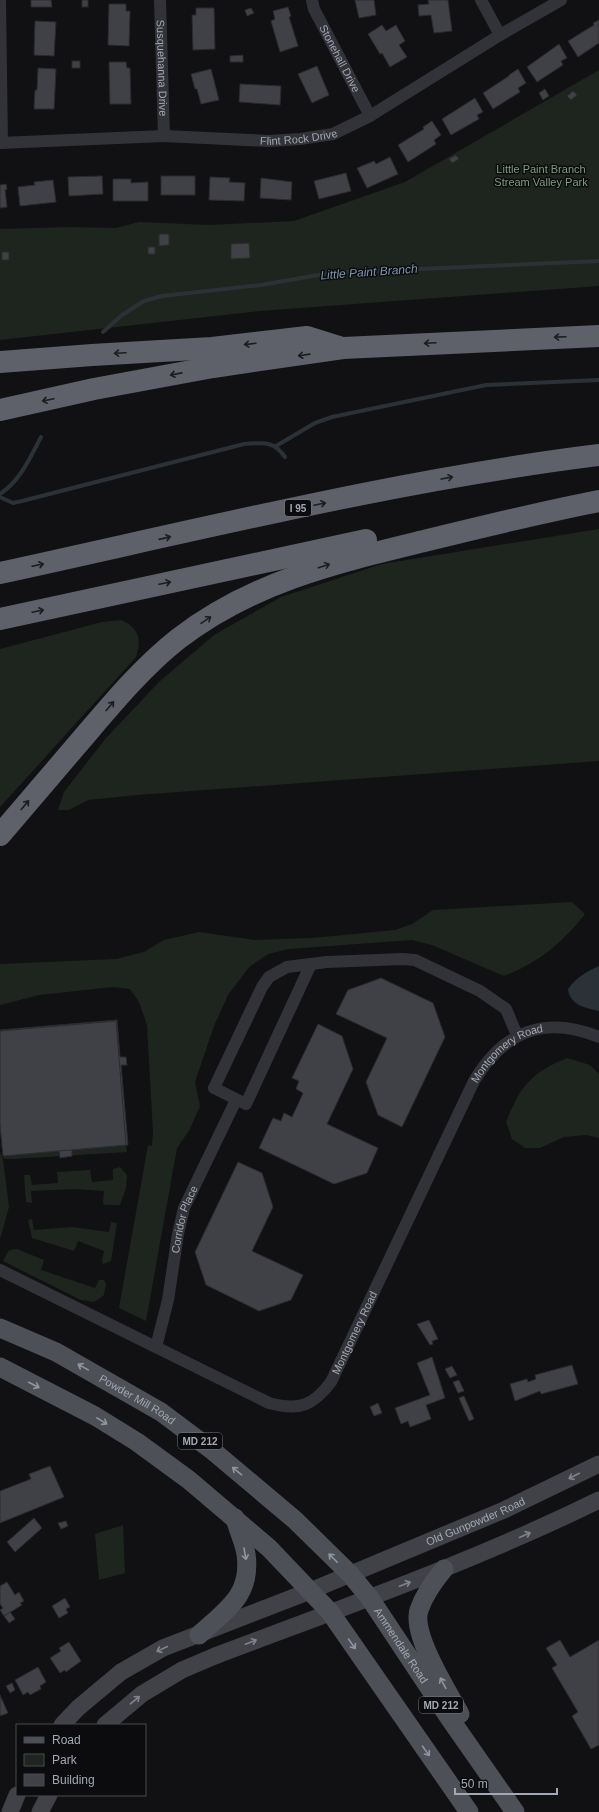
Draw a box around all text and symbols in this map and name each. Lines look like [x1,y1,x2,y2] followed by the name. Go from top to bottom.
[155,19,169,116] street label: Susquehanna Drive
[317,23,363,94] street label: Stonehall Drive
[260,127,339,147] street label: Flint Rock Drive
[494,163,588,188] park label: Little Paint Branch Stream Valley Park
[320,262,418,282] water label: Little Paint Branch
[554,333,567,341] one-way arrow
[244,340,257,348] one-way arrow
[424,340,437,347] one-way arrow
[114,349,127,357] one-way arrow
[298,351,311,359] one-way arrow
[169,371,182,379] one-way arrow
[42,396,55,404] one-way arrow
[440,474,453,482] one-way arrow
[285,500,311,516] road number: I 95
[313,500,326,508] one-way arrow
[158,533,171,541] one-way arrow
[31,561,44,569] one-way arrow
[318,562,330,570] one-way arrow
[158,579,171,587] one-way arrow
[31,607,44,615] one-way arrow
[200,616,211,624] one-way arrow
[105,701,114,712] one-way arrow
[21,800,30,811] one-way arrow
[468,1022,544,1085] street label: Montgomery Road
[169,1184,200,1254] street label: Corridor Place
[330,1289,379,1376] street label: Montgomery Road
[77,1363,89,1371] one-way arrow
[97,1372,178,1427] street label: Powder Mill Road
[28,1382,40,1389] one-way arrow
[96,1417,107,1425] one-way arrow
[178,1433,222,1449] road number: MD 212
[232,1466,243,1475] one-way arrow
[568,1473,580,1481] one-way arrow
[424,1495,527,1548] street label: Old Gunpowder Road
[519,1530,531,1538] one-way arrow
[241,1547,249,1560] one-way arrow
[328,1553,338,1563] one-way arrow
[399,1579,411,1587] one-way arrow
[372,1605,430,1685] street label: Ammendale Road
[245,1637,257,1645] one-way arrow
[348,1638,356,1649] one-way arrow
[157,1646,169,1653] one-way arrow
[439,1677,446,1689] one-way arrow
[129,1696,140,1704] one-way arrow
[419,1697,463,1713] road number: MD 212
[16,1724,146,1796] legend
[52,1733,81,1747] text: Road
[422,1745,430,1756] one-way arrow
[52,1753,78,1767] text: Park
[455,1770,557,1796] scale bar
[52,1773,95,1787] text: Building
[461,1777,488,1791] text: 50 m

